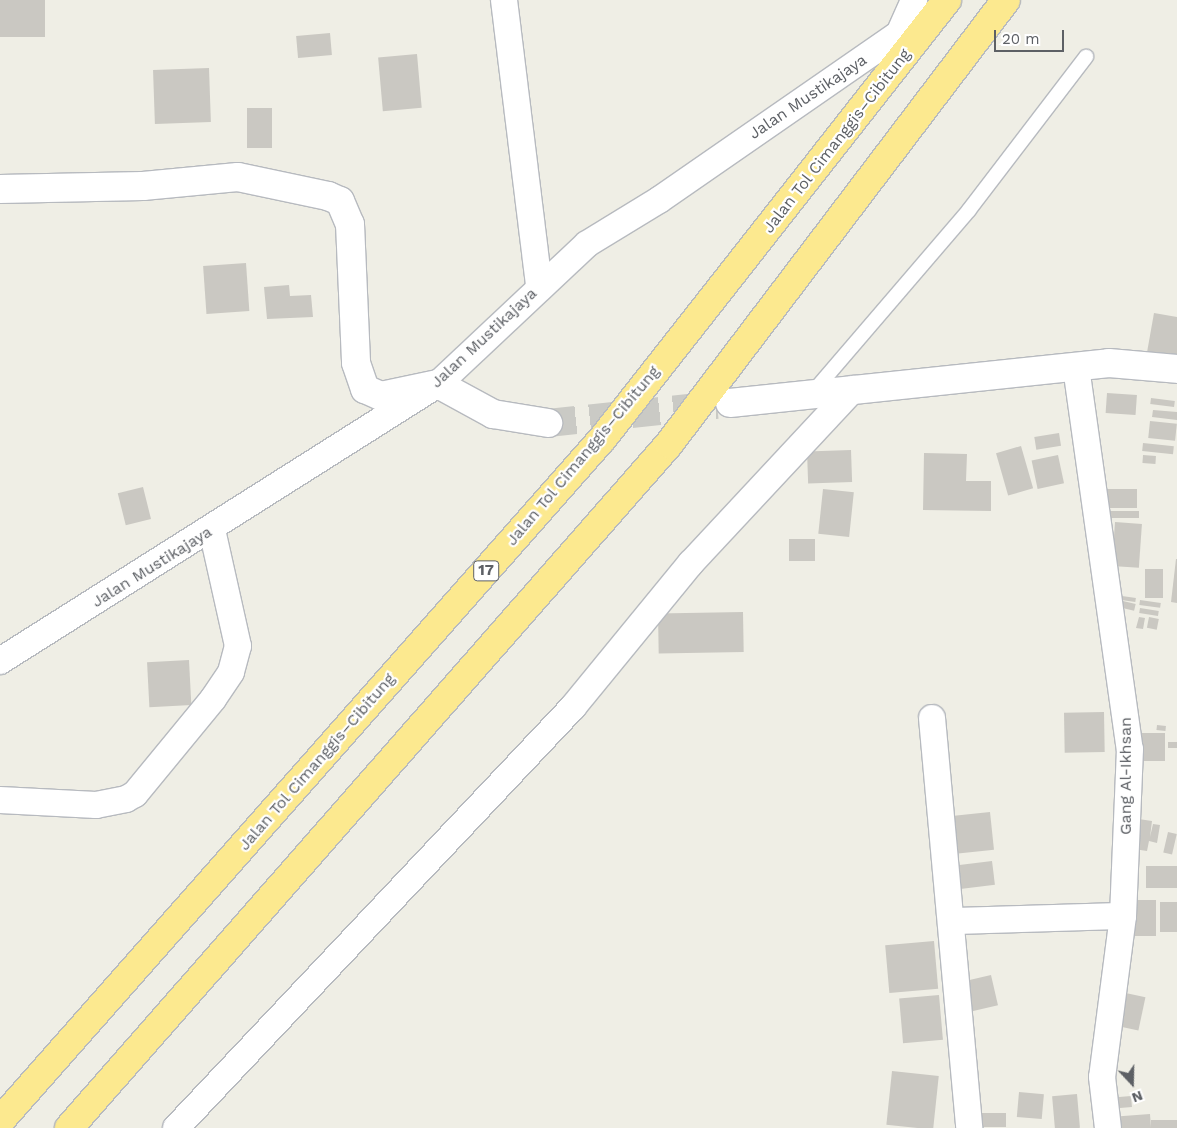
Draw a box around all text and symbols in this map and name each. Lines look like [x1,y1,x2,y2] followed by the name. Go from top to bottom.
[997,20,1067,52] scale bar
[1002,30,1040,48] text: 20 m
[759,45,915,237] street label: Jalan Tol Cimanggis–Cibitung
[745,50,871,144] street label: Jalan Mustikajaya
[427,284,541,392] street label: Jalan Mustikajaya
[502,362,664,550] street label: Jalan Tol Cimanggis–Cibitung
[88,522,216,612] street label: Jalan Mustikajaya
[472,558,500,584] road number: 17
[235,669,399,855] street label: Jalan Tol Cimanggis–Cibitung
[1116,717,1136,835] street label: Gang Al-Ikhsan
[1107,1058,1157,1108] north arrow
[1130,1088,1145,1106] text: N

